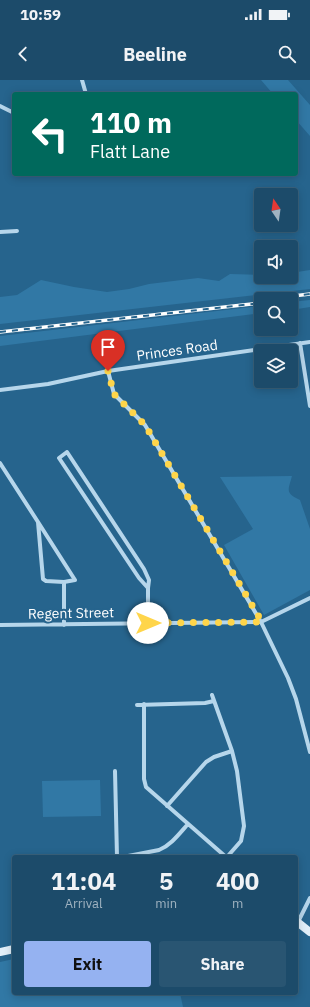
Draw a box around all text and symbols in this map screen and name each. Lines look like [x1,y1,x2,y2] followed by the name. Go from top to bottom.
[20,5,61,24] text: 10:59
[12,43,34,65] icon: back
[123,43,187,66] text: Beeline
[276,43,298,65] icon: search
[90,104,172,141] text: 110 m
[24,108,76,160] icon: left
[90,140,170,163] text: Flatt Lane
[254,188,298,232] north arrow
[254,188,298,388] map controls
[254,240,298,284] button: sound
[254,292,298,336] button: search
[91,330,125,371] pin
[135,335,219,365] street label: Princes Road
[97,336,119,358] icon: arrive
[254,344,298,388] button: layers
[127,602,169,644] position arrow
[28,603,114,623] street label: Regent Street
[51,865,116,897] text: 11:04
[159,865,173,897] text: 5
[216,865,259,897] text: 400
[65,895,103,912] text: Arrival
[155,895,177,912] text: min
[232,895,243,912] text: m
[24,941,151,987] button: Exit
[159,941,286,987] button: Share

